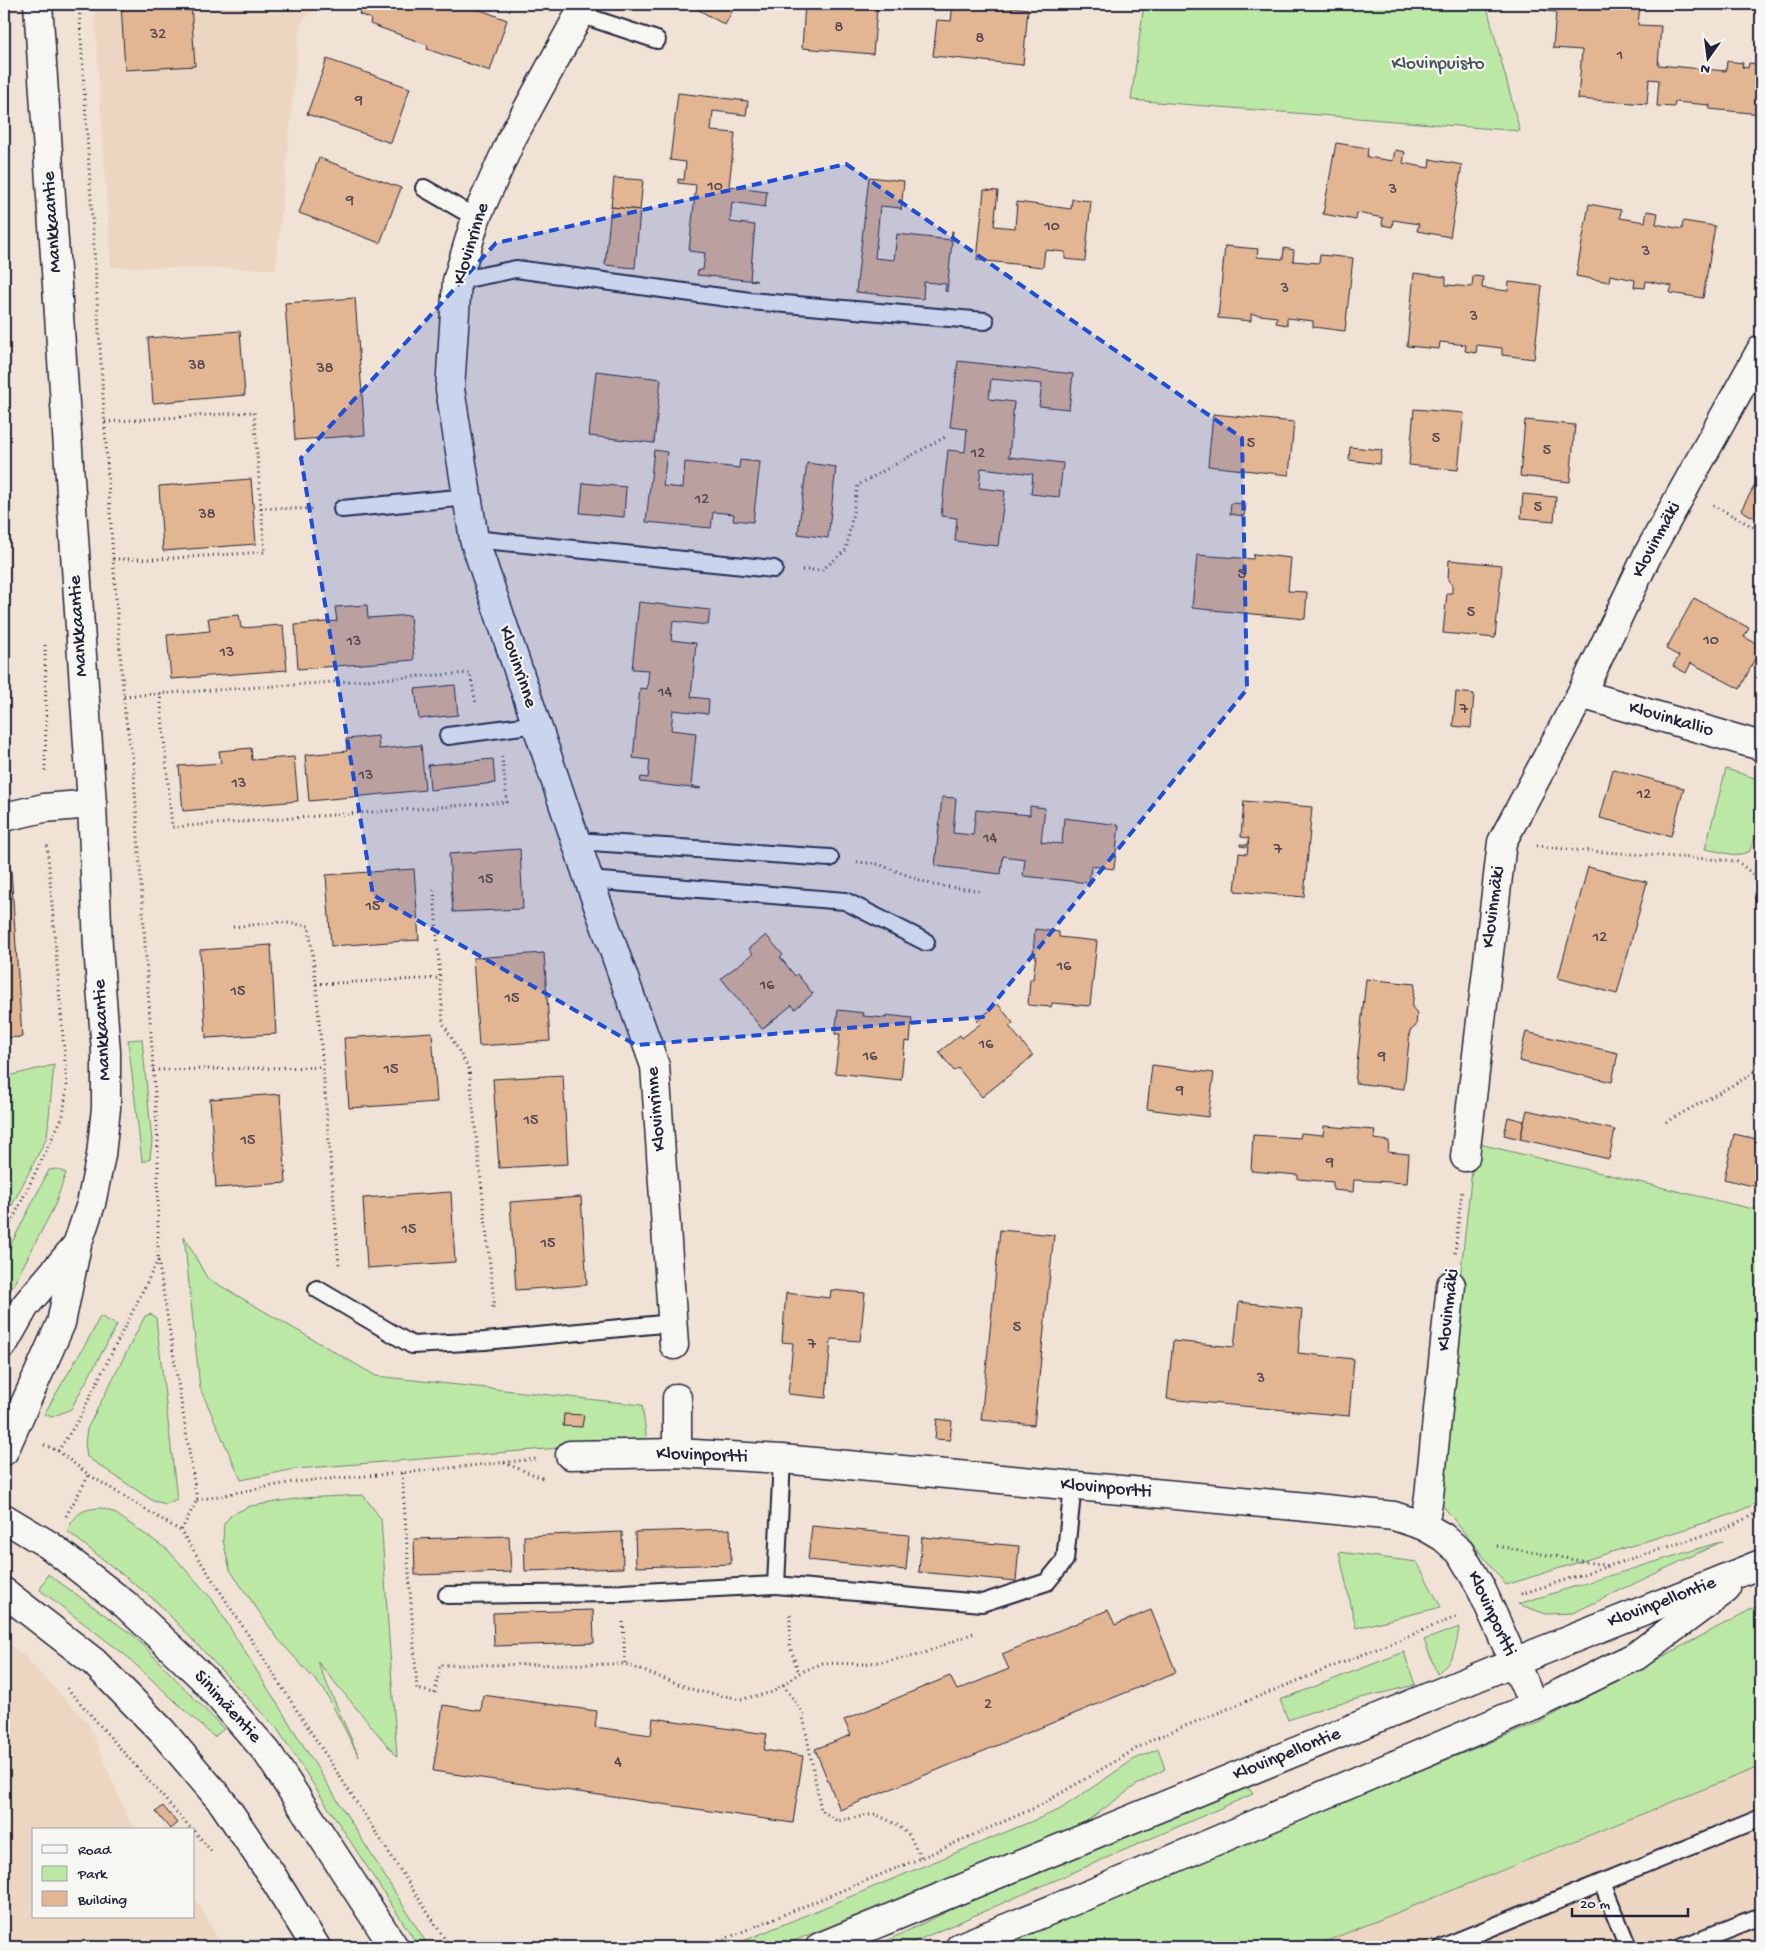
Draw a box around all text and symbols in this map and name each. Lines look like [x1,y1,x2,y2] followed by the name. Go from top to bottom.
[835,19,844,38] house number: 8
[149,26,166,45] house number: 32
[976,30,985,49] house number: 8
[1682,32,1732,82] north arrow
[1616,47,1623,66] house number: 1
[1391,53,1485,76] park label: Klovinpuisto
[1699,59,1712,78] text: N
[354,92,363,111] house number: 9
[38,170,68,273] street label: Mankkaantie
[706,178,723,197] house number: 10
[1388,181,1397,200] house number: 3
[345,192,354,211] house number: 9
[449,200,495,288] street label: Klovinrinne
[1043,218,1060,237] house number: 10
[1641,243,1650,262] house number: 3
[1280,280,1289,299] house number: 3
[1469,308,1478,327] house number: 3
[187,357,206,376] house number: 38
[315,360,334,379] house number: 38
[1432,430,1440,449] house number: 5
[1247,435,1255,454] house number: 5
[1543,442,1551,461] house number: 5
[970,445,985,464] house number: 12
[694,491,709,510] house number: 12
[1627,498,1687,582] street label: Klovinmäki
[1534,499,1542,518] house number: 5
[197,506,216,525] house number: 38
[1238,566,1246,585] house number: 5
[64,574,94,677] street label: Mankkaantie
[1467,604,1475,623] house number: 5
[492,623,542,711] street label: Klovinrinne
[1702,632,1719,651] house number: 10
[346,633,361,652] house number: 13
[219,644,234,663] house number: 13
[657,684,672,703] house number: 14
[1626,697,1716,743] street label: Klovinkallio
[1459,701,1469,720] house number: 7
[358,767,373,786] house number: 13
[231,775,246,794] house number: 13
[1636,786,1651,805] house number: 12
[982,830,997,849] house number: 14
[1273,841,1283,860] house number: 7
[1478,865,1510,949] street label: Klovinmäki
[478,871,493,890] house number: 15
[365,898,380,917] house number: 15
[1592,929,1607,948] house number: 12
[1056,958,1072,977] house number: 16
[759,977,775,996] house number: 16
[89,979,117,1081] street label: Mankkaantie
[230,983,245,1002] house number: 15
[504,990,519,1009] house number: 15
[978,1036,994,1055] house number: 16
[862,1048,878,1067] house number: 16
[1377,1048,1386,1067] house number: 9
[383,1061,398,1080] house number: 15
[642,1066,672,1152] street label: Klovinrinne
[1175,1082,1184,1101] house number: 9
[523,1112,538,1131] house number: 15
[240,1132,255,1151] house number: 15
[1325,1154,1334,1173] house number: 9
[401,1221,416,1240] house number: 15
[540,1235,555,1254] house number: 15
[1433,1268,1465,1352] street label: Klovinmäki
[1013,1319,1021,1338] house number: 5
[807,1336,817,1355] house number: 7
[1256,1370,1265,1389] house number: 3
[656,1443,748,1469] street label: Klovinportti
[1059,1474,1153,1504] street label: Klovinportti
[1461,1568,1521,1660] street label: Klovinportti
[1605,1572,1720,1634] street label: Klovinpellontie
[188,1666,266,1749] street label: Sinimäentie
[984,1696,992,1715] house number: 2
[1230,1723,1344,1787] street label: Klovinpellontie
[614,1754,622,1773] house number: 4
[32,1828,195,1918] legend
[78,1842,112,1860] text: Road
[77,1866,108,1884] text: Park
[1572,1886,1689,1918] scale bar
[77,1892,127,1910] text: Building
[1580,1896,1610,1914] text: 20 m

